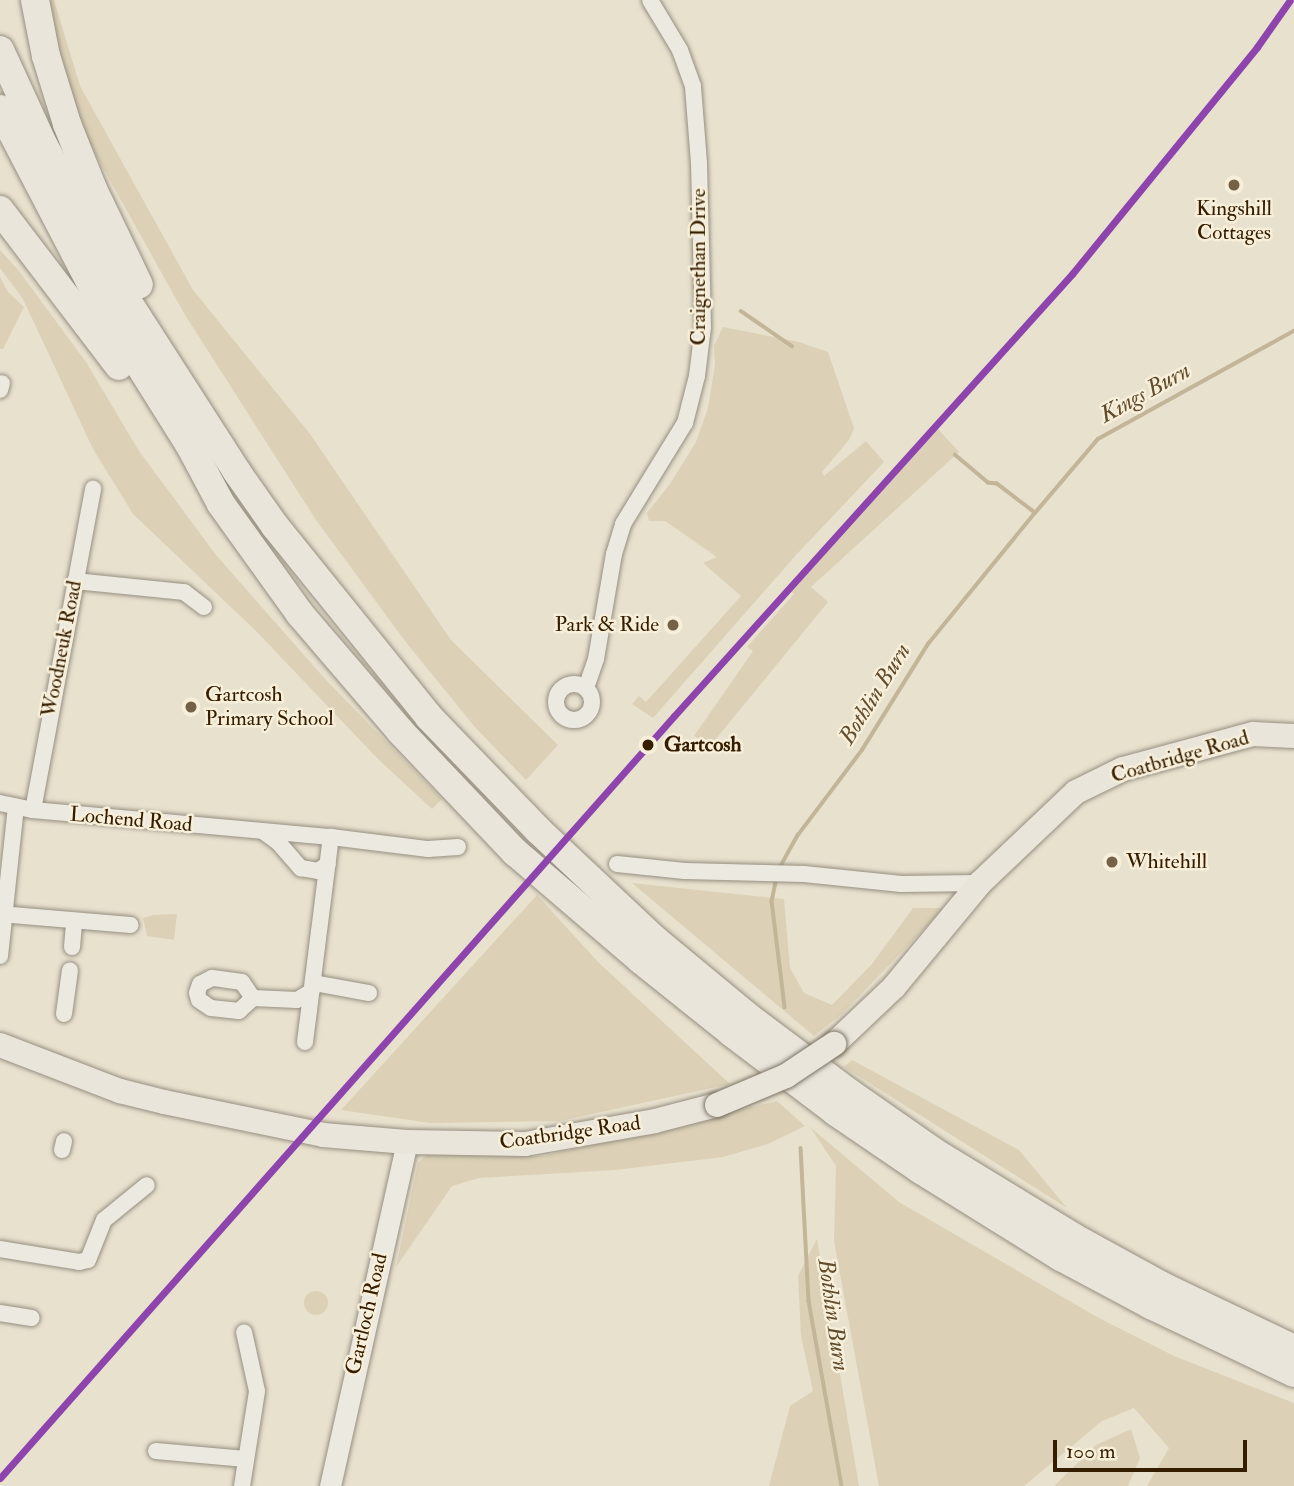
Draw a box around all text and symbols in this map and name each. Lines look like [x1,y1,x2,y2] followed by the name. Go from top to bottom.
[1226,177,1242,193] marker: Kingshill Cottages
[686,189,712,345] street label: Craignethan Drive
[1196,196,1272,246] place label: Kingshill Cottages
[1095,357,1195,429] water label: Kings Burn
[36,578,88,720] street label: Woodneuk Road
[555,612,659,638] place label: Park & Ride
[665,617,681,633] marker: Park & Ride
[833,639,917,749] water label: Bothlin Burn
[205,682,334,732] place label: Gartcosh Primary School
[183,699,199,715] marker: Gartcosh Primary School
[1108,725,1252,789] street label: Coatbridge Road
[664,732,742,758] place label: Gartcosh
[638,735,658,755] marker: Gartcosh
[69,802,193,838] street label: Lochend Road
[1126,849,1207,875] place label: Whitehill
[1104,854,1120,870] marker: Whitehill
[498,1111,642,1155] street label: Coatbridge Road
[341,1251,393,1377] street label: Gartloch Road
[811,1257,855,1373] water label: Bothlin Burn
[1056,1426,1250,1470] scale bar
[1066,1438,1116,1465] text: 100 m

